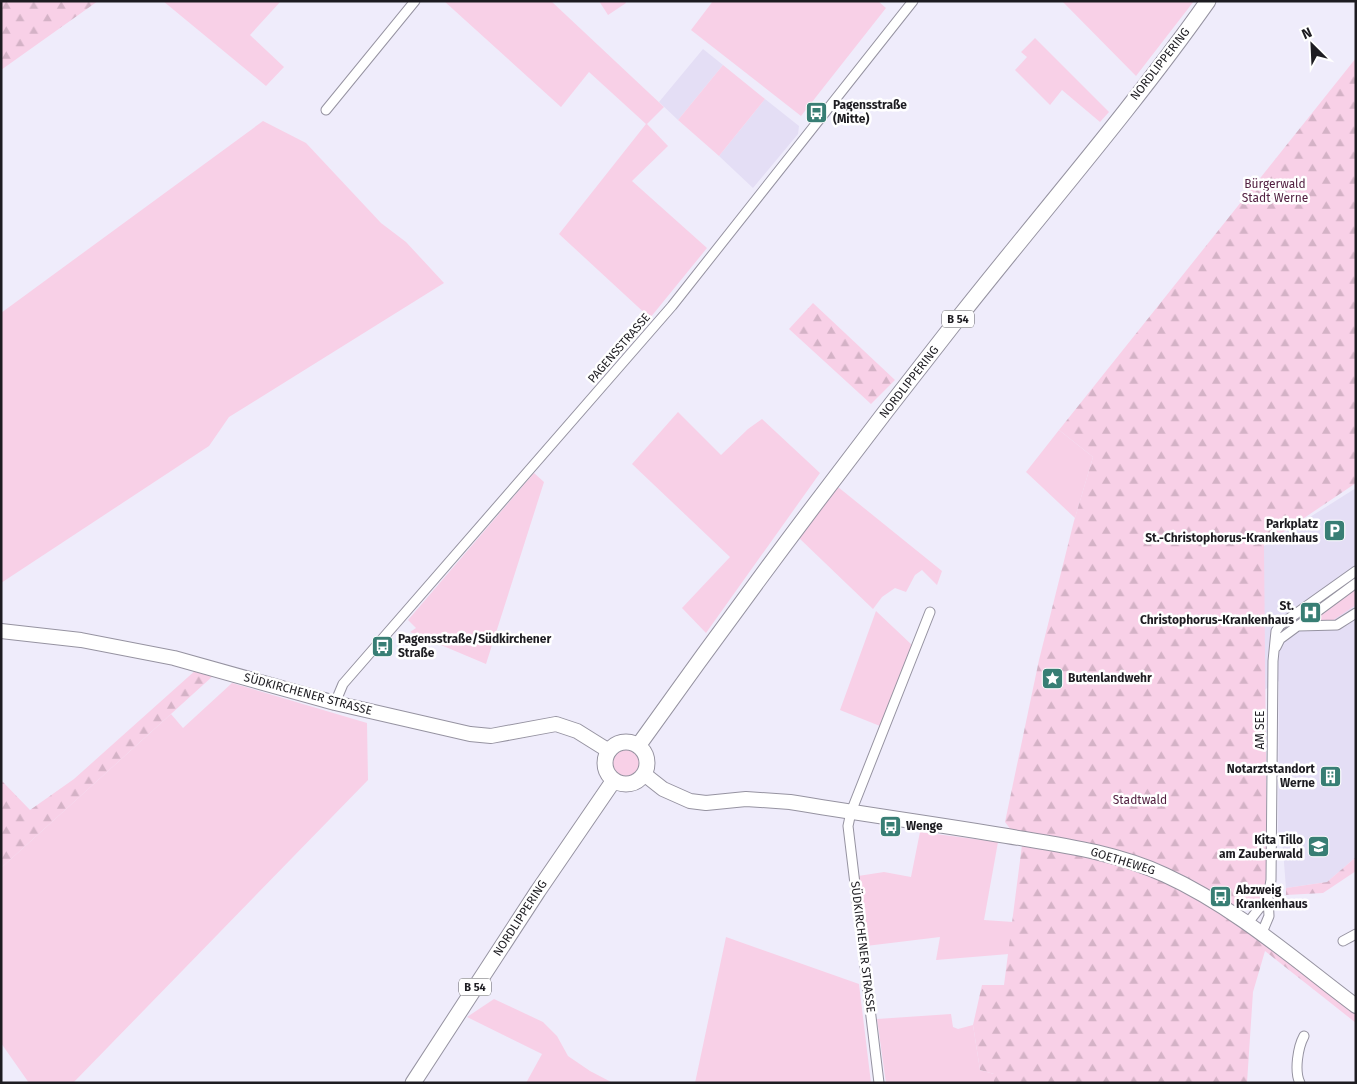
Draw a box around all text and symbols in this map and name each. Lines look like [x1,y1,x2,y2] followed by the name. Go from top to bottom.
[1287,20,1337,70] north arrow
[1299,24,1315,43] text: N
[1127,25,1193,103] street label: NORDLIPPERING
[833,98,907,126] place label: Pagensstraße (Mitte)
[805,100,829,124] bus stop icon: Pagensstraße (Mitte)
[1242,177,1308,205] park label: Bürgerwald Stadt Werne
[585,310,653,386] street label: PAGENSSTRASSE
[942,310,974,328] road number: B 54
[876,343,942,421] street label: NORDLIPPERING
[1145,517,1318,545] place label: Parkplatz St.-Christophorus-Krankenhaus
[1322,519,1346,543] parking icon: Parkplatz St.-Christophorus-Krankenhaus
[1140,599,1294,627] place label: St. Christophorus-Krankenhaus
[1298,601,1322,625] hospital icon: St. Christophorus-Krankenhaus
[398,632,551,660] place label: Pagensstraße/Südkirchener Straße
[370,634,394,658] bus stop icon: Pagensstraße/Südkirchener Straße
[1040,666,1064,690] place icon: Butenlandwehr
[242,668,374,718] street label: SÜDKIRCHENER STRASSE
[1068,671,1152,685] place label: Butenlandwehr
[1253,711,1267,749] street label: AM SEE
[1227,762,1315,790] place label: Notarztstandort Werne
[1319,764,1343,788] building icon: Notarztstandort Werne
[1113,793,1167,807] park label: Stadtwald
[878,814,902,838] bus stop icon: Wenge
[906,819,943,833] place label: Wenge
[1219,833,1303,861] place label: Kita Tillo am Zauberwald
[1307,835,1331,859] school or university icon: Kita Tillo am Zauberwald
[1089,845,1157,877] street label: GOETHEWEG
[490,877,550,959] street label: NORDLIPPERING
[848,880,880,1014] street label: SÜDKIRCHENER STRASSE
[1235,883,1308,911] place label: Abzweig Krankenhaus
[1208,885,1232,909] bus stop icon: Abzweig Krankenhaus
[459,979,491,996] road number: B 54

